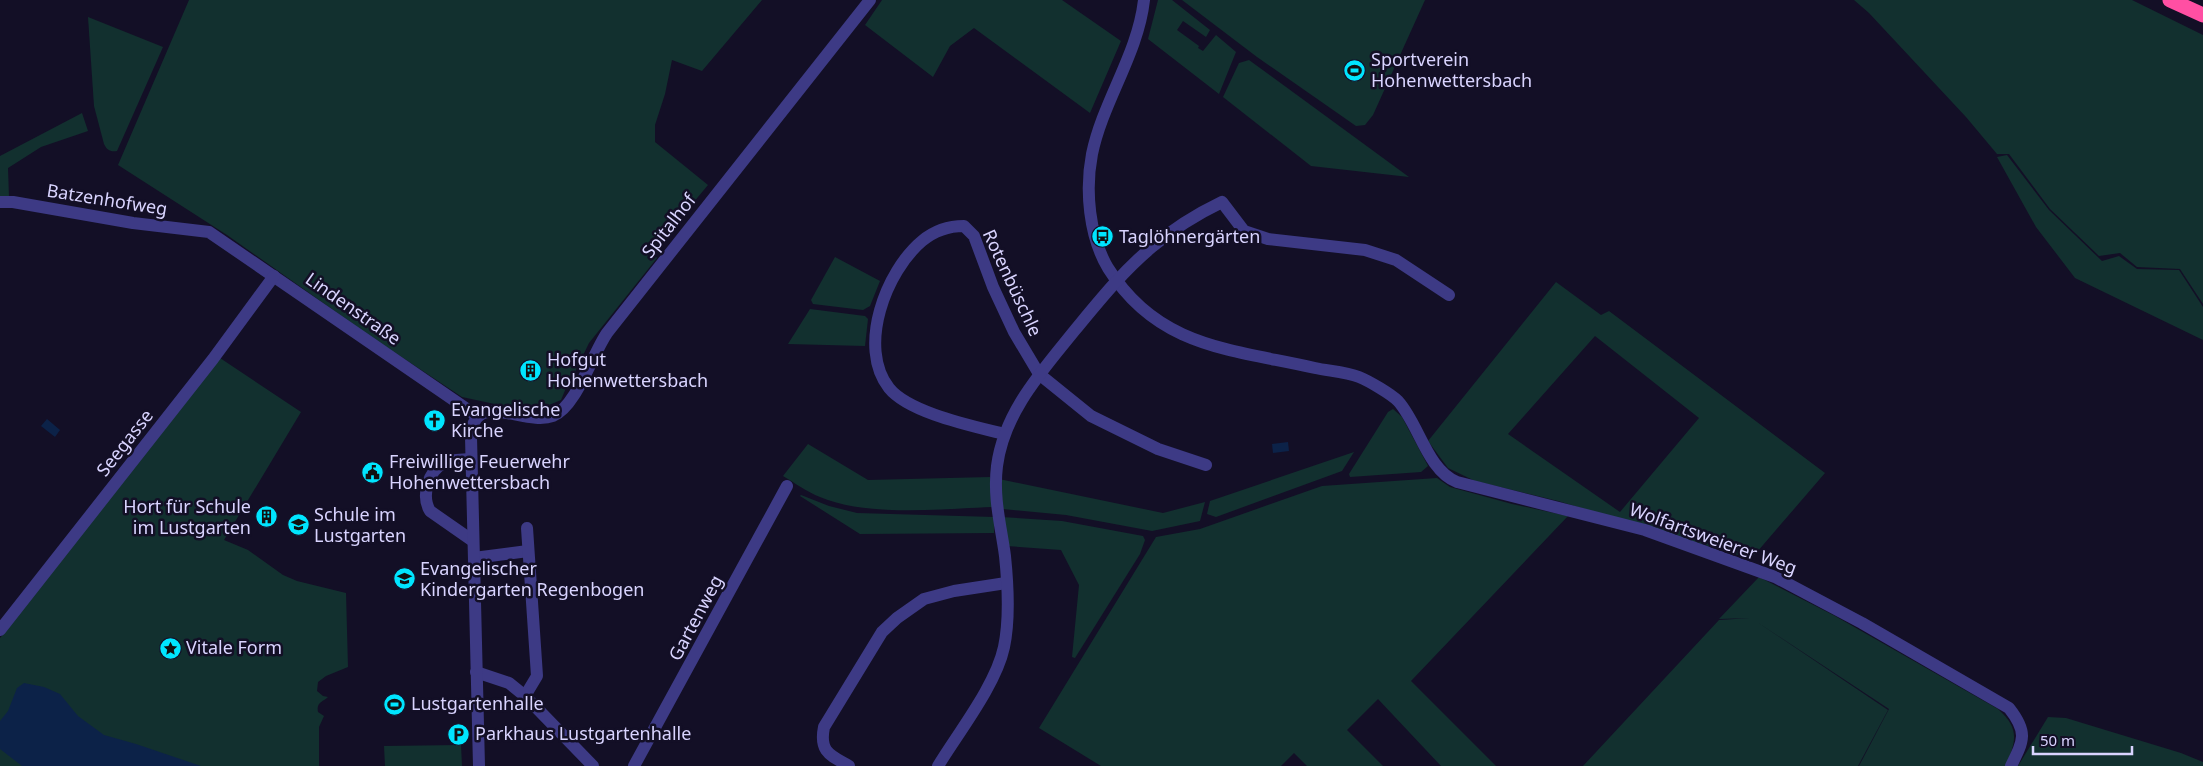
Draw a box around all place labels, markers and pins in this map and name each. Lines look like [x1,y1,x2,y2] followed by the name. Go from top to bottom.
[1371,47,1532,92] place label: Sportverein Hohenwettersbach
[1343,58,1367,82] sports icon: Sportverein Hohenwettersbach
[1119,224,1260,248] place label: Taglöhnergärten
[1091,225,1115,249] bus stop icon: Taglöhnergärten
[547,347,708,392] place label: Hofgut Hohenwettersbach
[519,358,543,382] building icon: Hofgut Hohenwettersbach
[451,397,560,442] place label: Evangelische Kirche
[423,408,447,432] church icon: Evangelische Kirche
[389,449,570,494] place label: Freiwillige Feuerwehr Hohenwettersbach
[361,460,385,484] public building icon: Freiwillige Feuerwehr Hohenwettersbach
[123,494,251,539] place label: Hort für Schule im Lustgarten
[314,502,406,547] place label: Schule im Lustgarten
[255,505,279,529] building icon: Hort für Schule im Lustgarten
[286,513,310,537] school or university icon: Schule im Lustgarten
[420,556,644,601] place label: Evangelischer Kindergarten Regenbogen
[392,567,416,591] school or university icon: Evangelischer Kindergarten Regenbogen
[186,635,282,659] place label: Vitale Form
[158,636,182,660] place icon: Vitale Form
[411,691,544,715] place label: Lustgartenhalle
[383,692,407,716] sports icon: Lustgartenhalle
[475,721,691,745] place label: Parkhaus Lustgartenhalle
[447,722,471,746] parking icon: Parkhaus Lustgartenhalle

